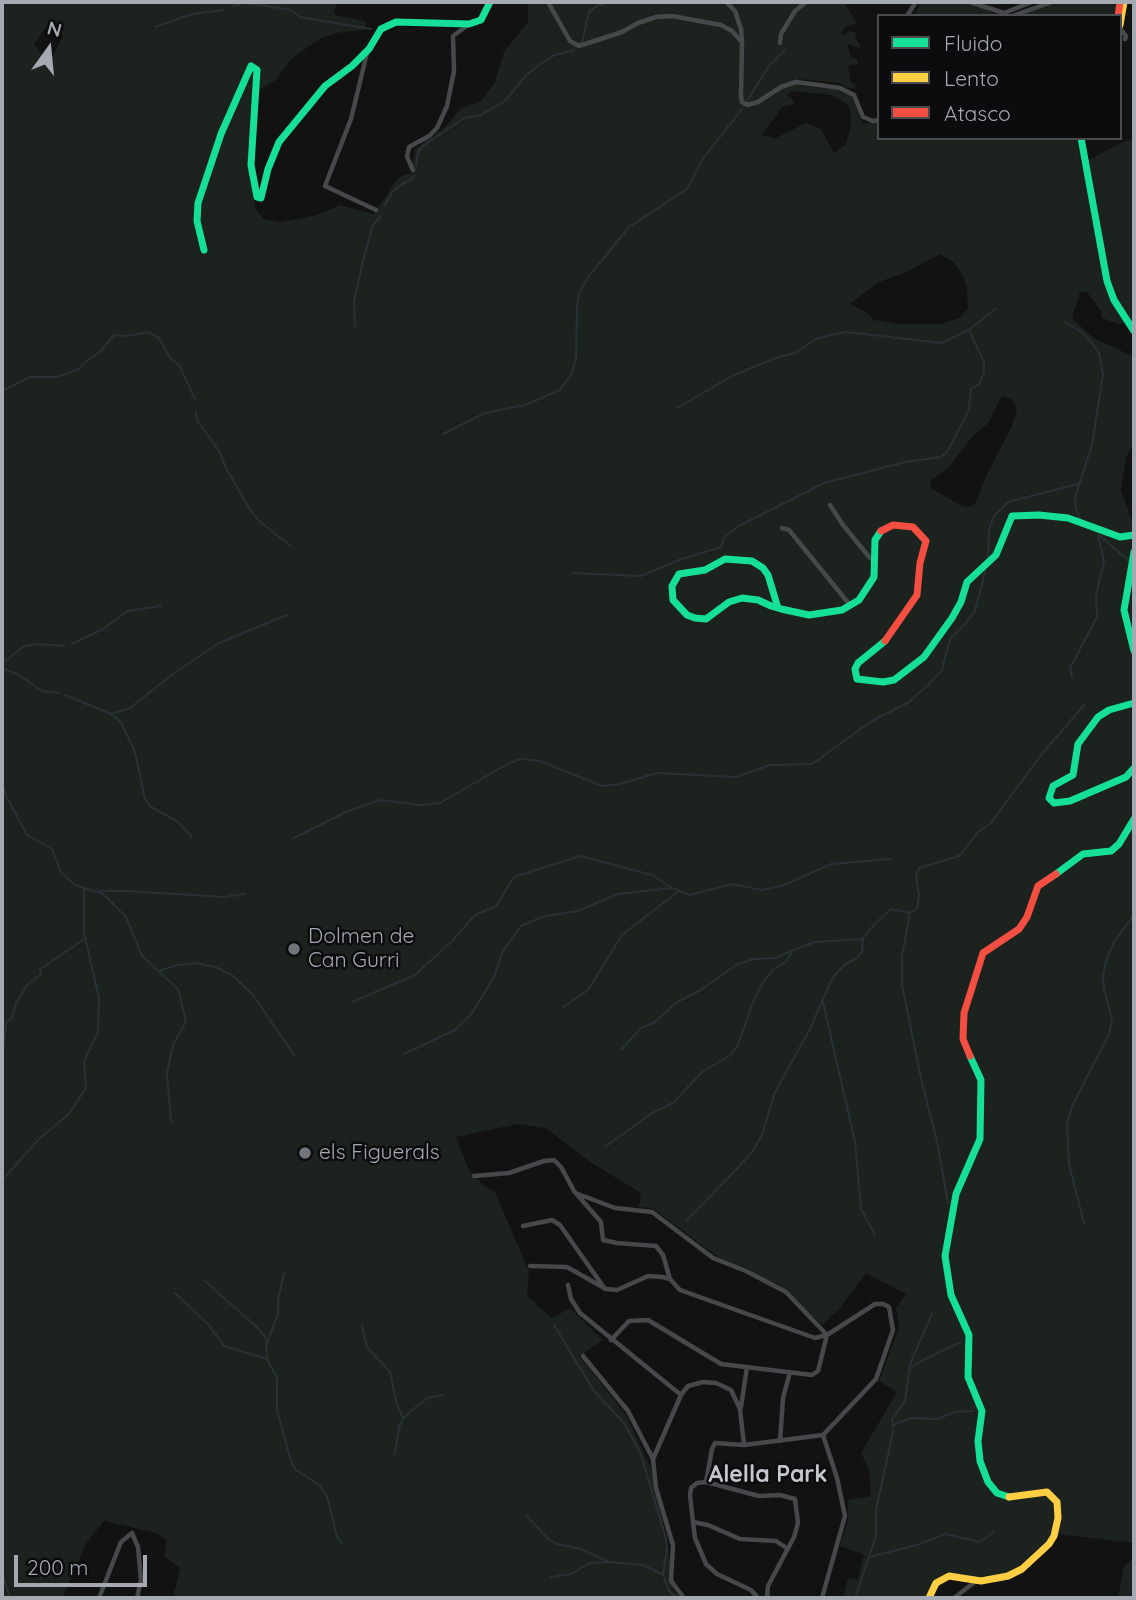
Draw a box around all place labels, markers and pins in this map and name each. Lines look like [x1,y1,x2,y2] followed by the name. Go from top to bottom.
[308,924,414,974] place label: Dolmen de Can Gurri
[286,941,302,957] marker: Dolmen de Can Gurri
[319,1140,440,1166] place label: els Figuerals
[297,1145,313,1161] marker: els Figuerals

